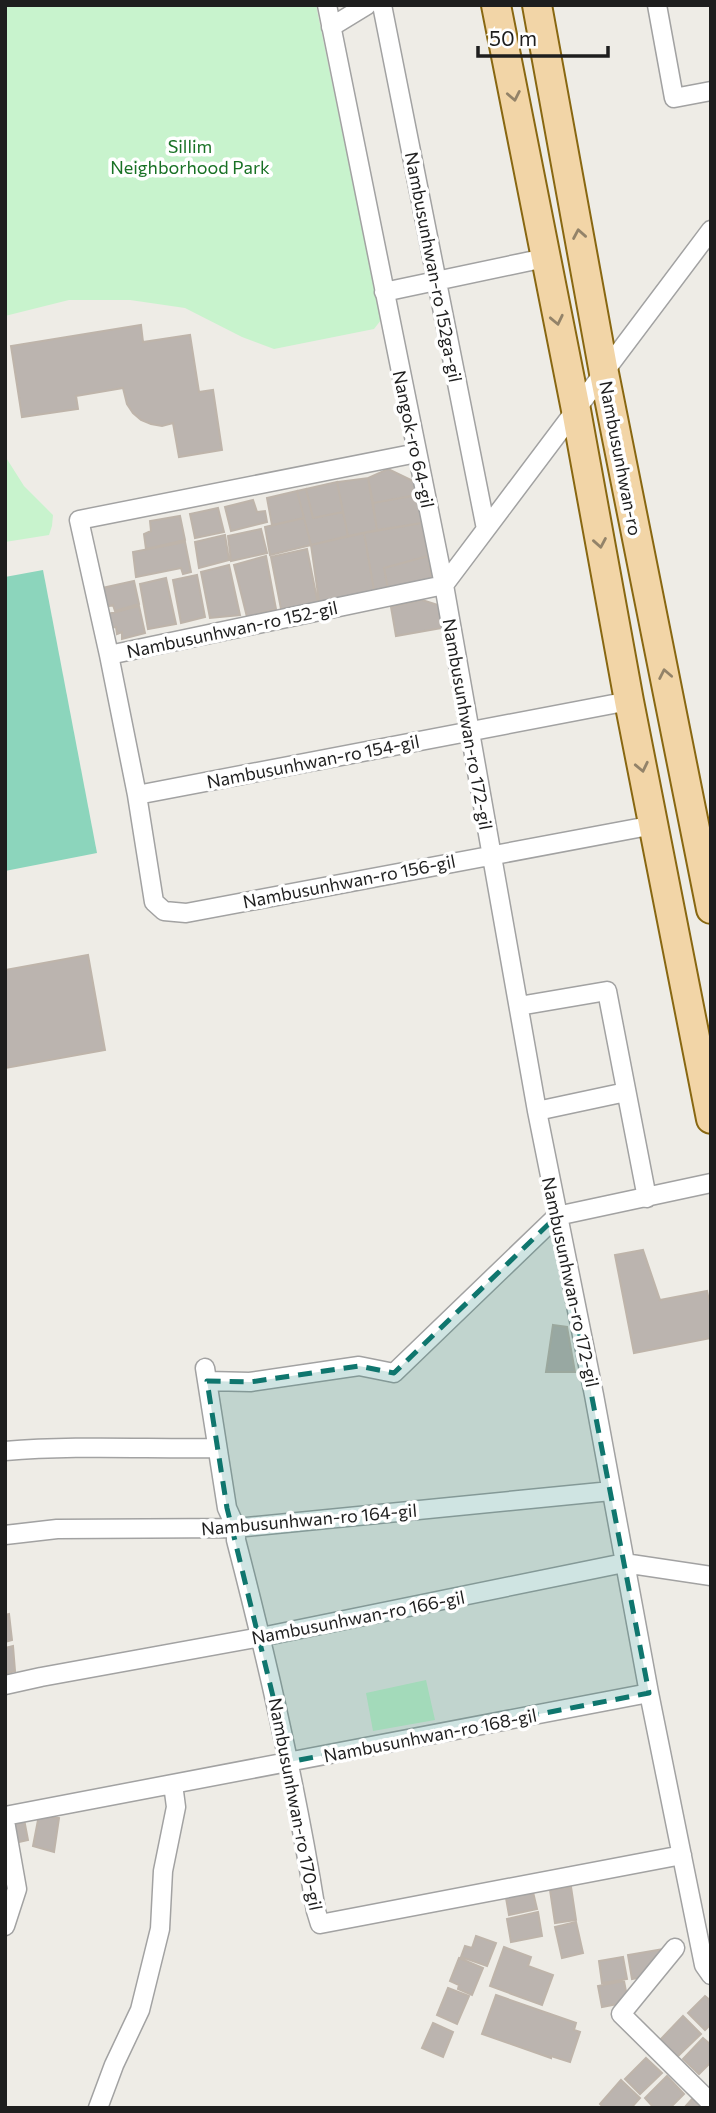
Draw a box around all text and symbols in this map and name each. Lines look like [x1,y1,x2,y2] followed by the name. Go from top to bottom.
[478,14,608,58] scale bar
[489,25,537,50] text: 50 m
[505,90,520,102] one-way arrow
[110,135,270,178] park label: Sillim Neighborhood Park
[401,150,467,384] street label: Nambusunhwan-ro 152ga-gil
[572,228,587,240] one-way arrow
[549,314,564,326] one-way arrow
[389,368,439,510] street label: Nangok-ro 64-gil
[595,379,647,537] street label: Nambusunhwan-ro
[592,537,607,549] one-way arrow
[124,596,340,662] street label: Nambusunhwan-ro 152-gil
[439,616,497,832] street label: Nambusunhwan-ro 172-gil
[658,668,673,680] one-way arrow
[205,730,421,792] street label: Nambusunhwan-ro 154-gil
[634,761,649,773] one-way arrow
[241,850,457,912] street label: Nambusunhwan-ro 156-gil
[538,1175,604,1389] street label: Nambusunhwan-ro 172-gil
[200,1499,418,1539] street label: Nambusunhwan-ro 164-gil
[249,1586,467,1648] street label: Nambusunhwan-ro 166-gil
[265,1696,327,1912] street label: Nambusunhwan-ro 170-gil
[321,1704,539,1766] street label: Nambusunhwan-ro 168-gil

